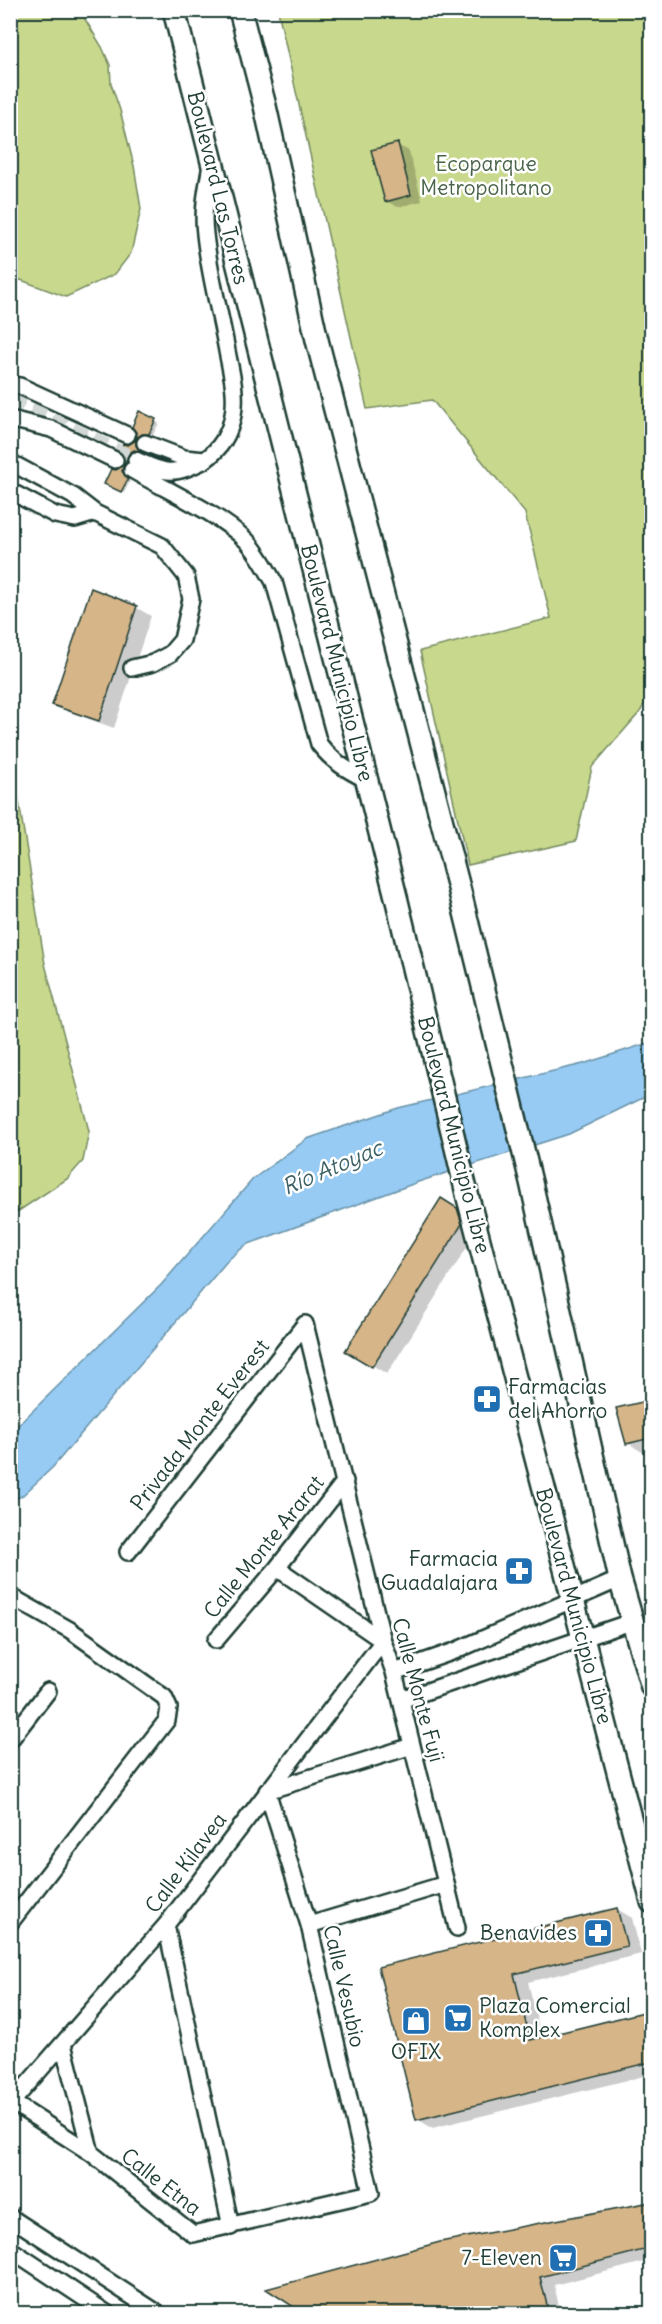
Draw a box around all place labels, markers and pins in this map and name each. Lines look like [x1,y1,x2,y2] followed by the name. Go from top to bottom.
[508,1373,607,1424] place label: Farmacias del Ahorro
[471,1383,503,1415] pharmacy icon: Farmacias del Ahorro
[381,1545,498,1596] place label: Farmacia Guadalajara
[503,1555,535,1587] pharmacy icon: Farmacia Guadalajara
[582,1917,614,1949] pharmacy icon: Benavides
[480,1919,577,1946] place label: Benavides
[479,1992,631,2043] place label: Plaza Comercial Komplex
[442,2002,474,2034] supermarket icon: Plaza Comercial Komplex
[400,2005,432,2037] shop icon: OFIX
[391,2038,441,2065] place label: OFIX
[547,2242,579,2274] supermarket icon: 7-Eleven
[461,2244,542,2271] place label: 7-Eleven

